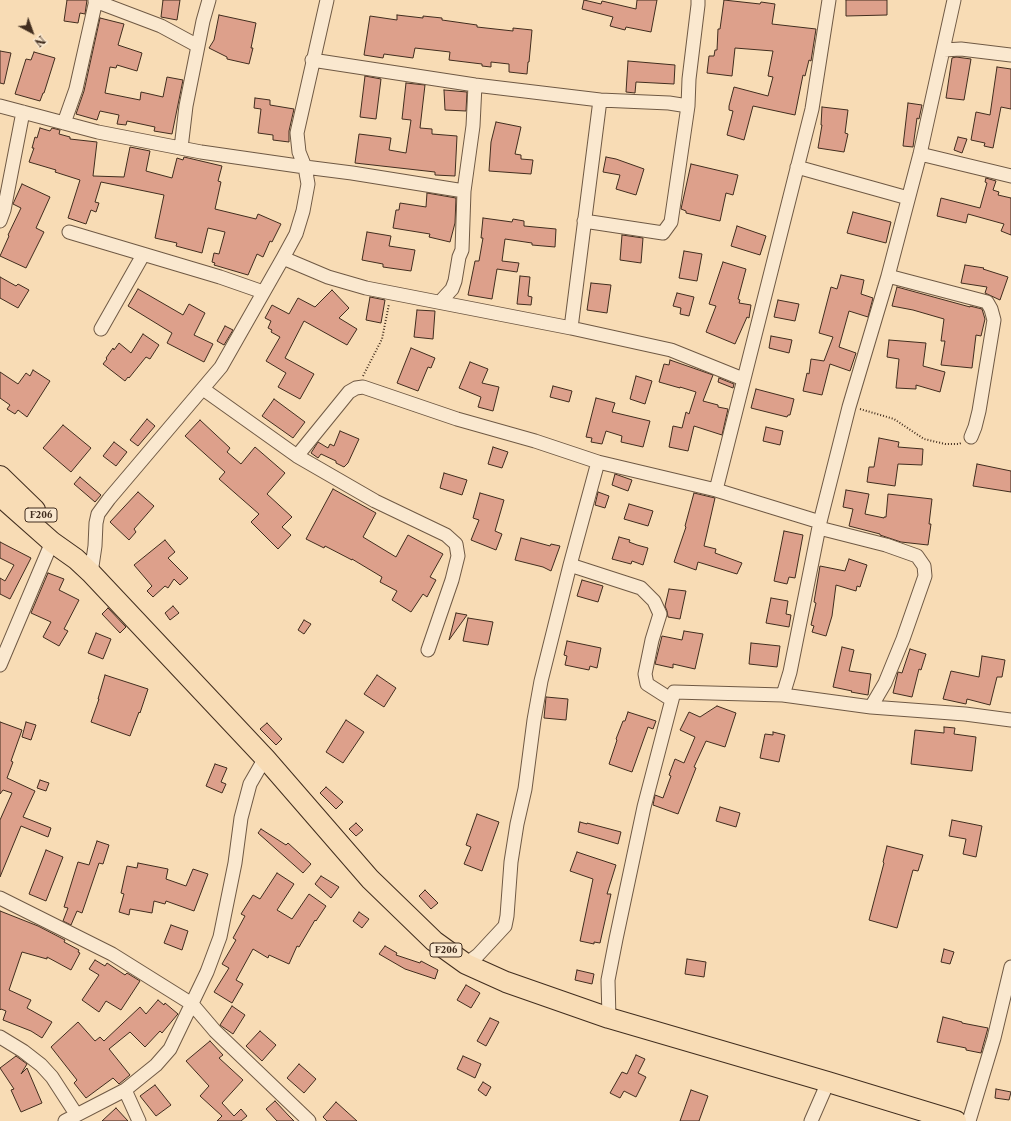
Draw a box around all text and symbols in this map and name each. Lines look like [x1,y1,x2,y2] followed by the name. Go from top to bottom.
[12,12,52,52] north arrow
[32,33,48,49] text: N
[25,508,57,522] road number: F206
[430,943,462,957] road number: F206

